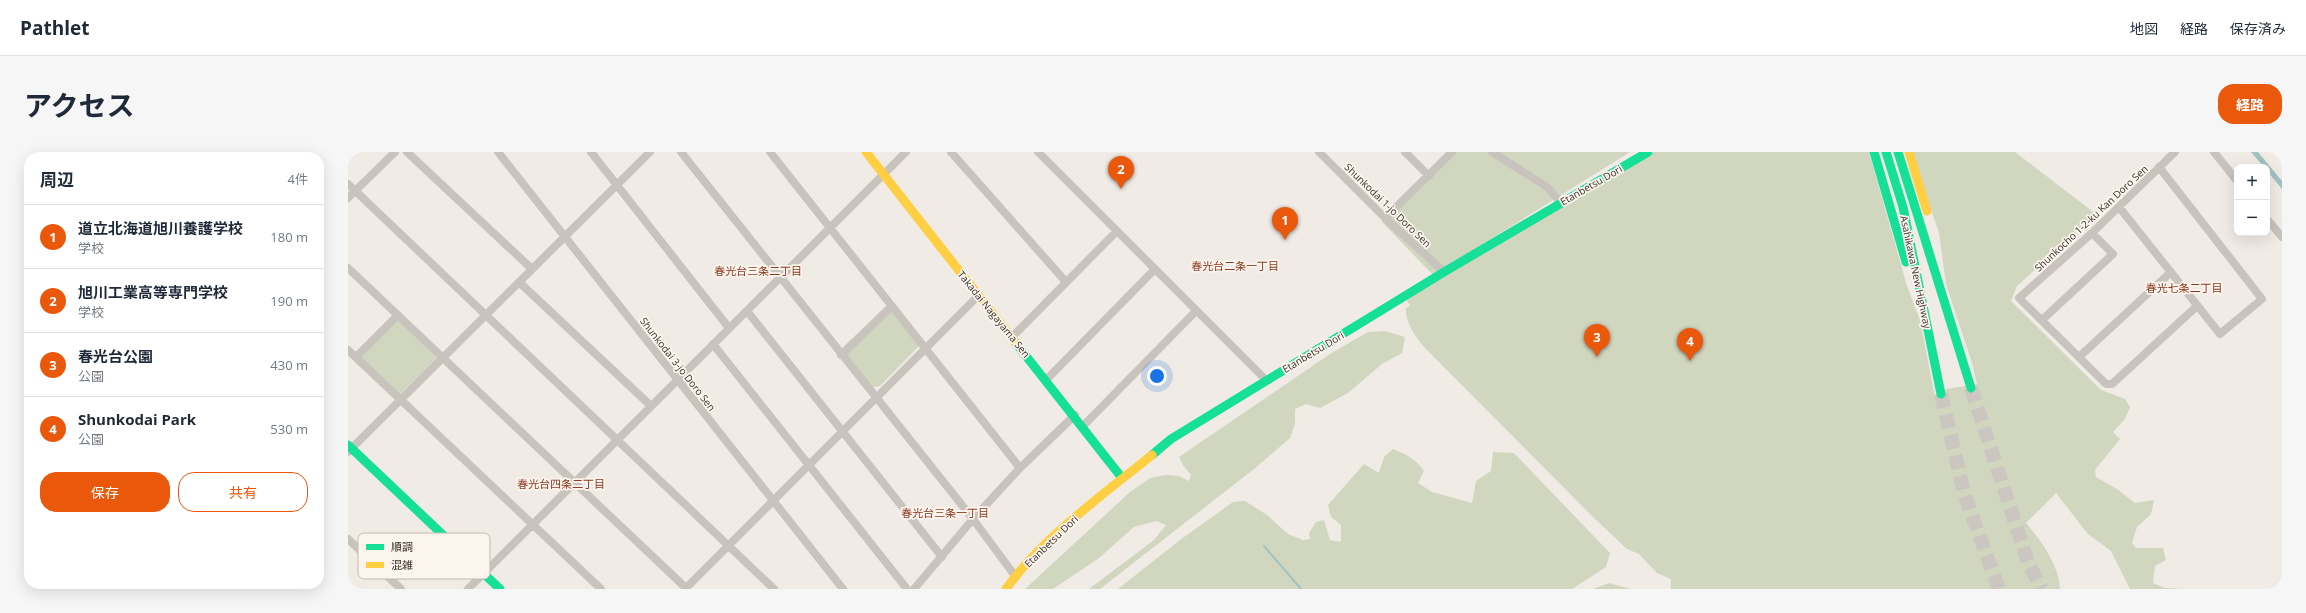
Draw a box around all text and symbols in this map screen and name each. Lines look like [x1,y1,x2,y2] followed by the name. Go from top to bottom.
[20,15,89,41] text: Pathlet
[2130,19,2158,38] text: 地図
[2180,19,2208,38] text: 経路
[2230,19,2286,38] text: 保存済み
[2218,84,2282,124] button: 経路
[24,86,135,124] text: アクセス
[1108,156,1134,189] pin: 2
[1342,160,1434,250] street label: Shunkodai 1-jo Doro Sen
[1557,162,1625,208] street label: Etanbetsu Dori
[2031,162,2151,274] street label: Shunkocho 1-2-ku Kan Doro Sen
[2234,164,2270,236] map controls
[2234,164,2270,200] button: +
[40,168,74,191] text: 周辺
[288,170,308,188] text: 4件
[2234,200,2270,236] button: −
[1272,207,1298,240] pin: 1
[1897,214,1935,331] street label: Asahikawa New Highway
[78,218,243,238] text: 道立北海道旭川養護学校
[49,228,57,246] text: 1
[270,228,308,246] text: 180 m
[78,239,104,257] text: 学校
[1191,258,1279,273] district label: 春光台二条一丁目
[714,263,802,278] district label: 春光台三条二丁目
[955,268,1033,360] street label: Takadai Nagayama Sen
[2146,280,2223,295] district label: 春光七条二丁目
[78,282,228,302] text: 旭川工業高等専門学校
[49,292,57,310] text: 2
[270,292,308,310] text: 190 m
[78,303,104,321] text: 学校
[637,314,719,414] street label: Shunkodai 3-jo Doro Sen
[1584,324,1610,357] pin: 3
[1280,328,1346,376] street label: Etanbetsu Dori
[1677,328,1703,361] pin: 4
[78,346,153,366] text: 春光台公園
[49,356,57,374] text: 3
[270,356,308,374] text: 430 m
[1147,366,1167,386] your location
[78,367,104,385] text: 公園
[78,409,196,429] text: Shunkodai Park
[49,420,57,438] text: 4
[270,420,308,438] text: 530 m
[78,430,104,448] text: 公園
[40,472,170,512] button: 保存
[178,472,308,512] button: 共有
[517,476,605,491] district label: 春光台四条二丁目
[901,505,989,520] district label: 春光台三条一丁目
[1021,512,1081,570] street label: Etanbetsu Dori
[358,533,490,579] legend
[391,539,413,554] text: 順調
[391,557,413,572] text: 混雑

